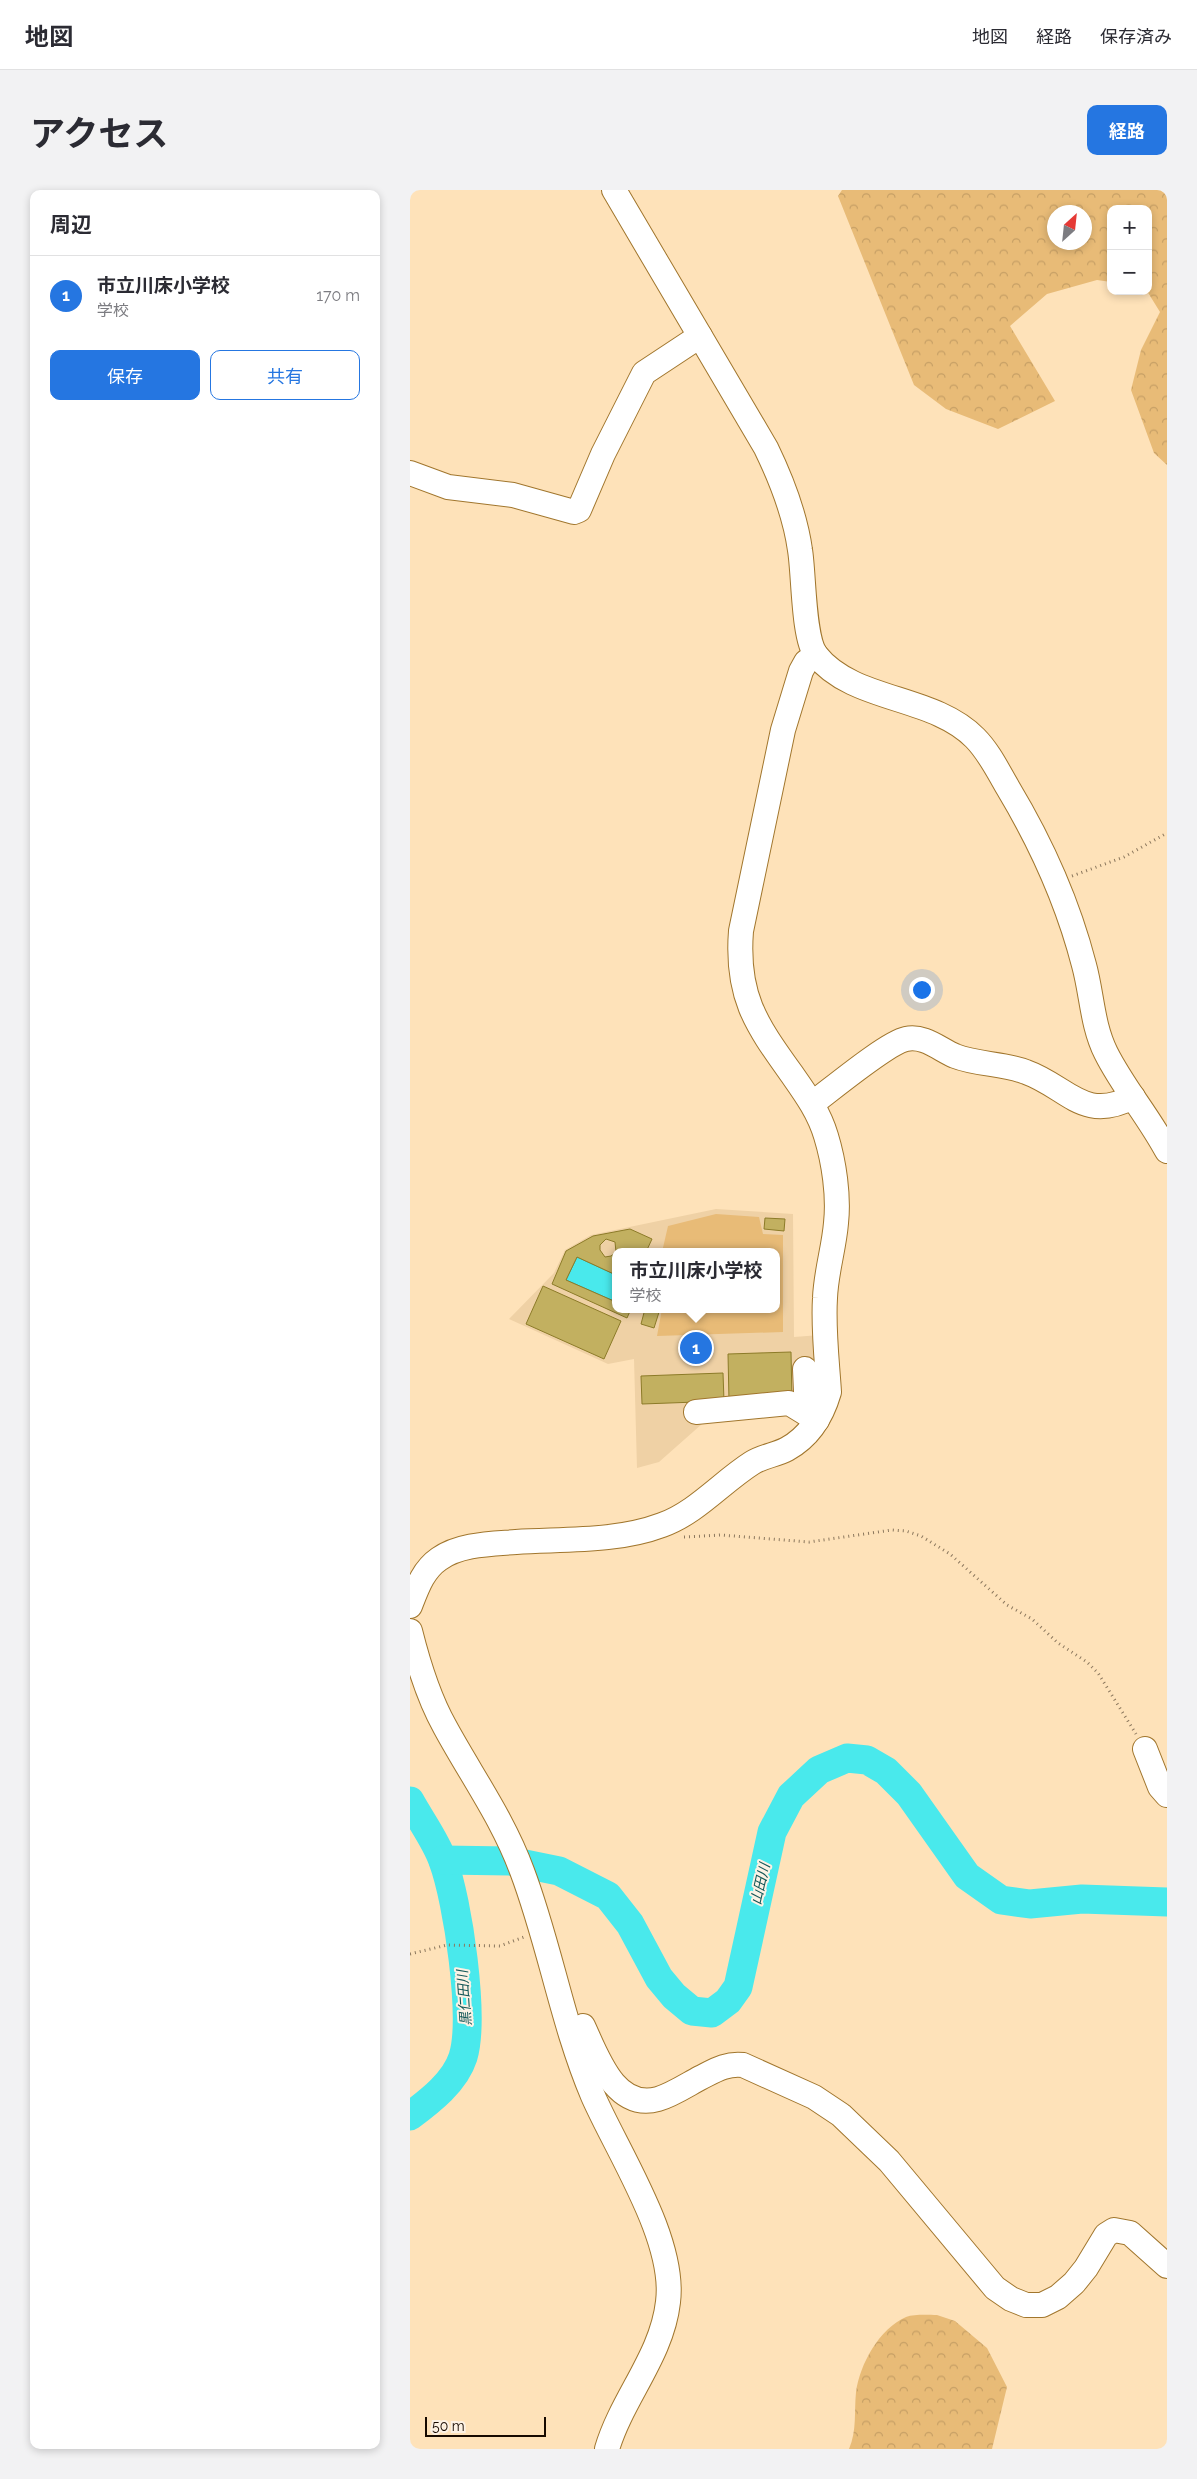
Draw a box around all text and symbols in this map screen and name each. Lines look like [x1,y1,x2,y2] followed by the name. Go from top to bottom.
[25,22,73,51] text: 地図
[972,26,1008,47] text: 地図
[1036,26,1072,47] text: 経路
[1100,26,1172,47] text: 保存済み
[1087,105,1167,155] button: 経路
[30,113,168,154] text: アクセス
[1047,205,1092,250] north arrow
[1107,205,1152,295] map controls
[1107,205,1152,250] button: +
[50,212,92,237] text: 周辺
[1107,250,1152,295] button: −
[97,274,230,296] text: 市立川床小学校
[62,286,70,305] text: 1
[316,286,360,305] text: 170 m
[97,301,129,320] text: 学校
[50,350,200,400] button: 保存
[210,350,360,400] button: 共有
[909,977,935,1003] your location
[612,1248,780,1313] popup
[629,1259,763,1281] text: 市立川床小学校
[629,1286,662,1305] text: 学校
[680,1329,712,1367] pin: 1
[747,1860,773,1906] water label: 山田川
[454,1968,474,2026] water label: 黒仁田川
[425,2414,546,2437] scale bar
[432,2418,465,2434] text: 50 m

